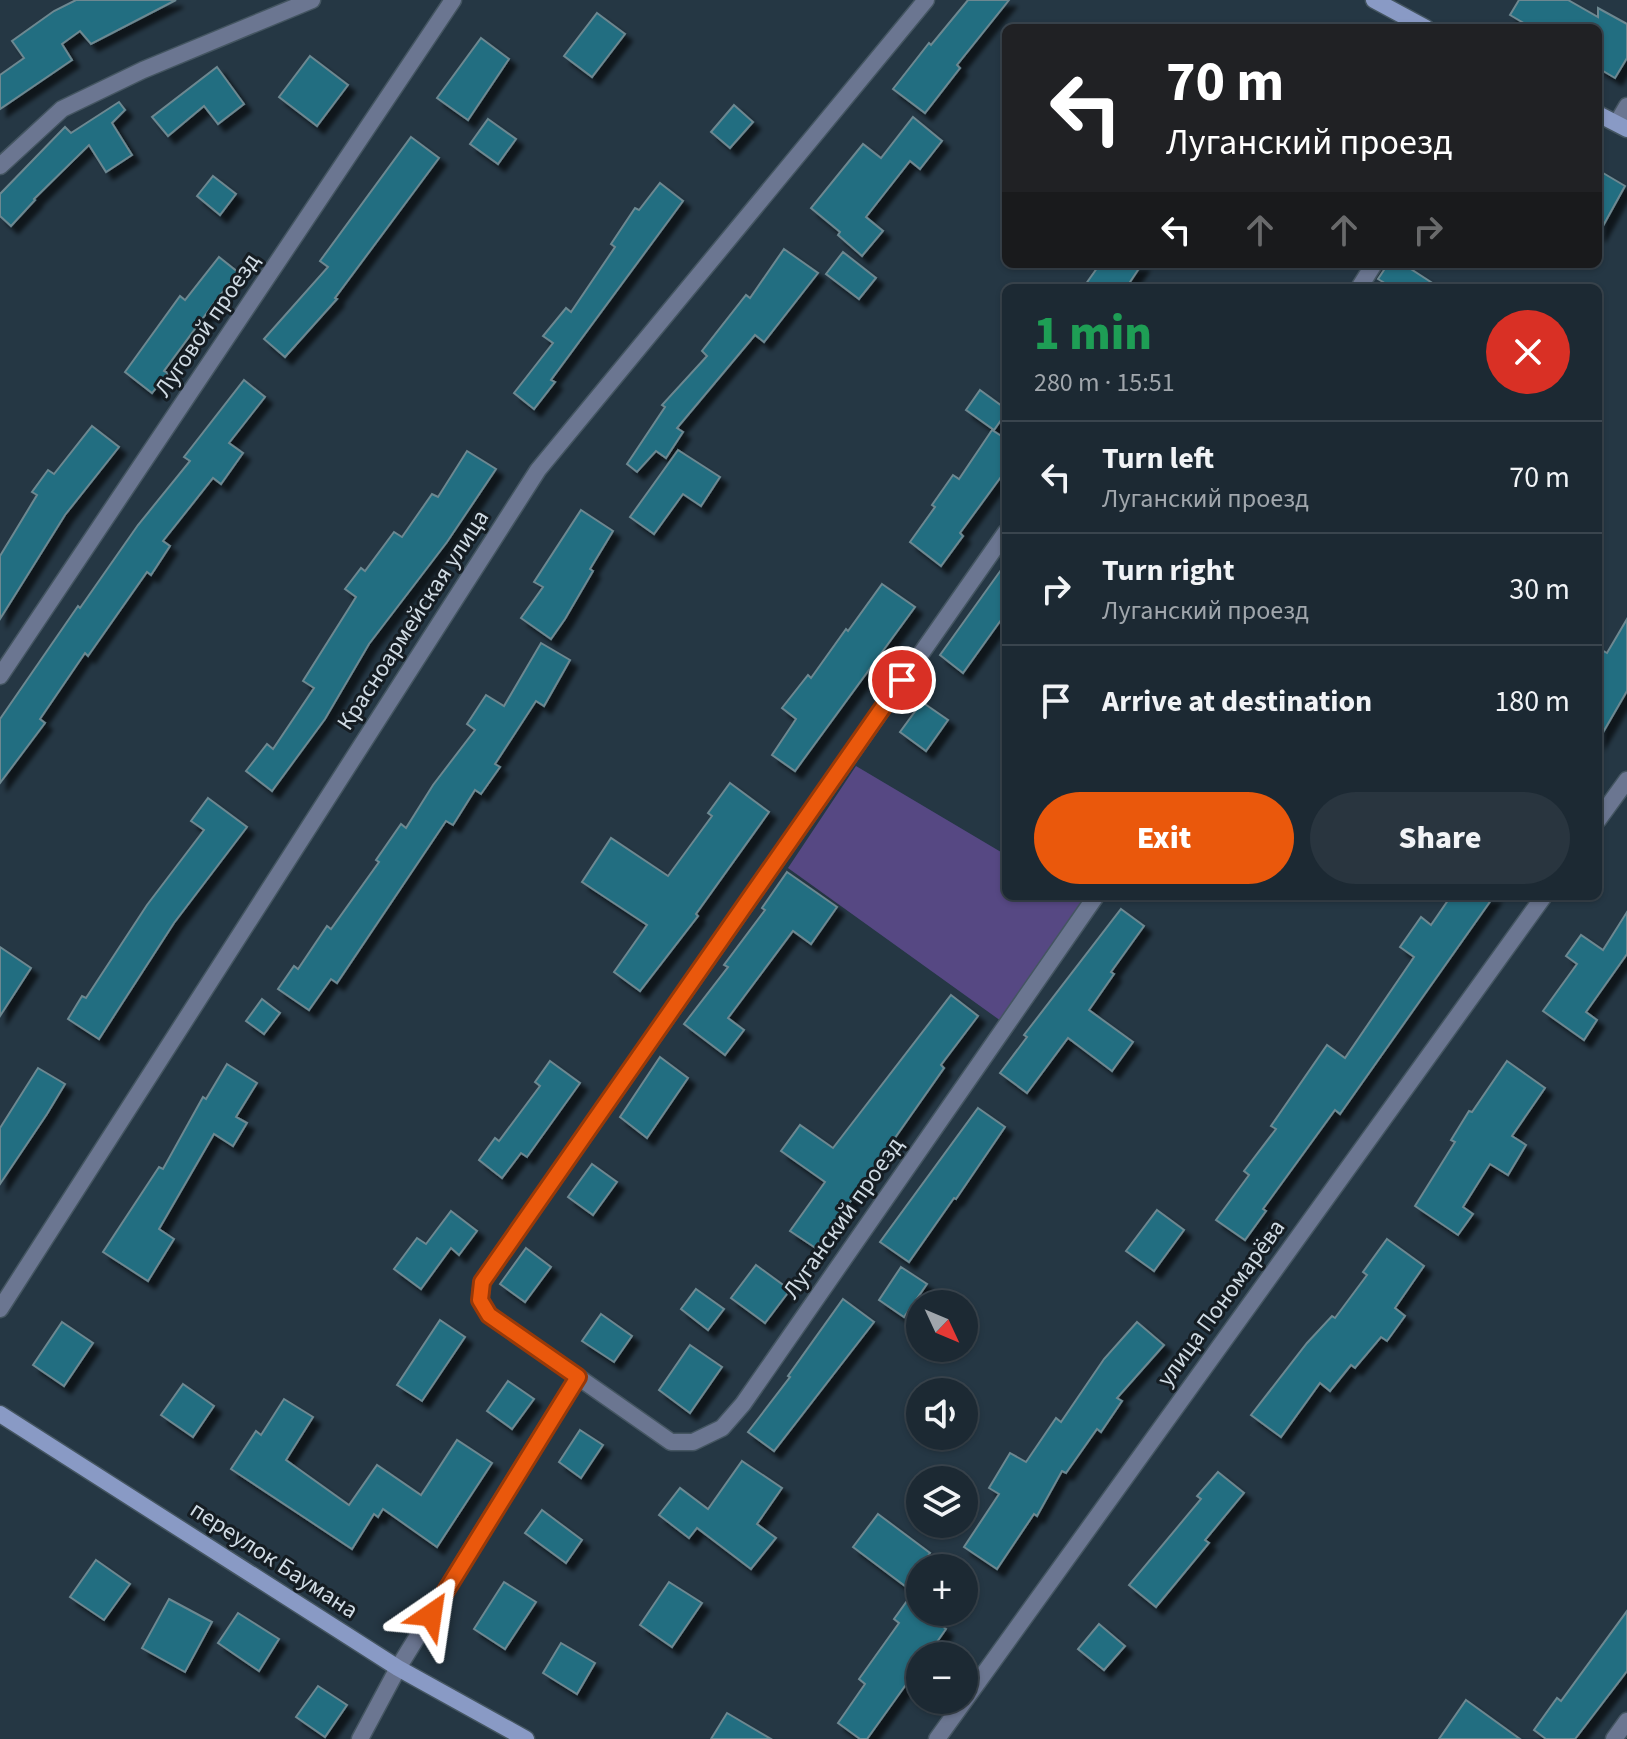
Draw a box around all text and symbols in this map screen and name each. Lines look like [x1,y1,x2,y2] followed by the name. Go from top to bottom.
[1166,43,1284,122] text: 70 m
[1034,56,1138,160] icon: left
[1166,117,1452,168] text: Луганский проезд
[1154,208,1198,252] icon: left
[1238,208,1282,252] icon: ahead
[1322,208,1366,252] icon: ahead
[1406,208,1450,252] icon: right
[146,246,268,404] street label: Луговой проезд
[1034,300,1152,368] text: 1 min
[1486,310,1570,394] button: close
[1034,364,1175,401] text: 280 m · 15:51
[1102,437,1214,480] text: Turn left
[1034,455,1078,499] icon: left
[1509,456,1570,499] text: 70 m
[1102,480,1309,517] text: Луганский проезд
[328,503,498,737] street label: Красноармейская улица
[1102,549,1234,592] text: Turn right
[1034,567,1078,611] icon: right
[1509,568,1570,611] text: 30 m
[1102,592,1309,629] text: Луганский проезд
[868,646,936,714] pin
[880,658,924,702] icon: arrive
[1034,679,1078,723] icon: arrive
[1102,680,1372,723] text: Arrive at destination
[1494,680,1570,723] text: 180 m
[1034,792,1294,884] button: Exit
[1310,792,1570,884] button: Share
[774,1130,912,1306] street label: Луганский проезд
[1148,1212,1294,1394] street label: улица Пономарёва
[906,1290,978,1362] north arrow
[906,1290,978,1714] map controls
[906,1378,978,1450] button: sound
[906,1466,978,1538] button: layers
[183,1492,365,1628] street label: переулок Баумана
[906,1554,978,1626] button: +
[389,1573,473,1657] position arrow
[906,1642,978,1714] button: −

